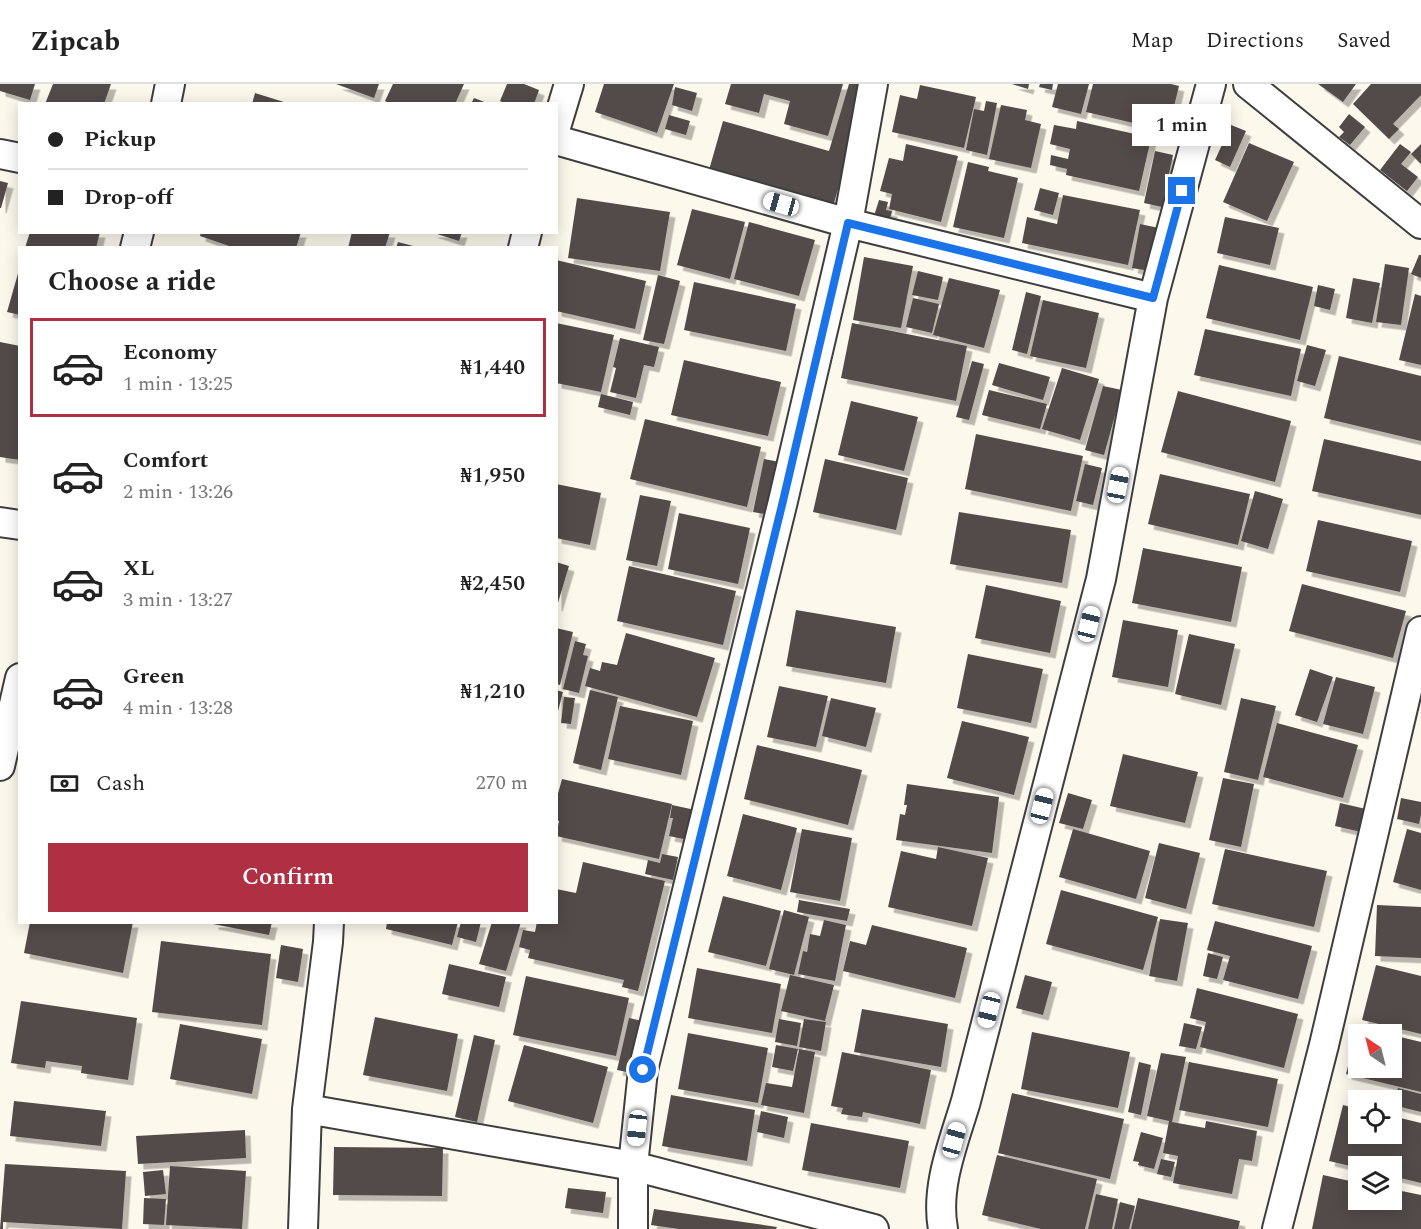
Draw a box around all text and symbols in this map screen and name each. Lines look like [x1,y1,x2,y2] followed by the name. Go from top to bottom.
[30,20,120,63] text: Zipcab
[1131,25,1173,57] text: Map
[1206,25,1304,57] text: Directions
[1337,25,1391,57] text: Saved
[1132,104,1232,146] callout: 1 min
[1156,110,1207,140] text: 1 min
[84,123,156,156] text: Pickup
[1168,177,1195,204] route end
[84,181,173,214] text: Drop-off
[761,190,801,218] car
[48,261,216,303] text: Choose a ride
[123,336,216,369] text: Economy
[51,341,105,395] icon: car
[460,351,525,384] text: ₦1,440
[123,369,233,399] text: 1 min · 13:25
[123,444,208,477] text: Comfort
[51,449,105,503] icon: car
[460,459,525,492] text: ₦1,950
[1106,466,1130,504] car
[123,477,233,507] text: 2 min · 13:26
[123,552,154,585] text: XL
[51,557,105,611] icon: car
[460,567,525,600] text: ₦2,450
[123,585,233,615] text: 3 min · 13:27
[1076,604,1102,644] car
[123,660,185,693] text: Green
[51,665,105,719] icon: car
[460,675,525,708] text: ₦1,210
[123,693,233,723] text: 4 min · 13:28
[48,767,81,800] icon: cash
[96,767,145,800] text: Cash
[476,768,528,798] text: 270 m
[1029,786,1055,826] car
[48,843,528,912] button: Confirm
[976,990,1002,1030] car
[1348,1024,1402,1078] north arrow
[1348,1024,1402,1210] map controls
[629,1056,656,1083] route start
[1348,1090,1402,1144] button: locate
[626,1109,648,1147] car
[940,1120,968,1160] car
[1348,1156,1402,1210] button: layers

